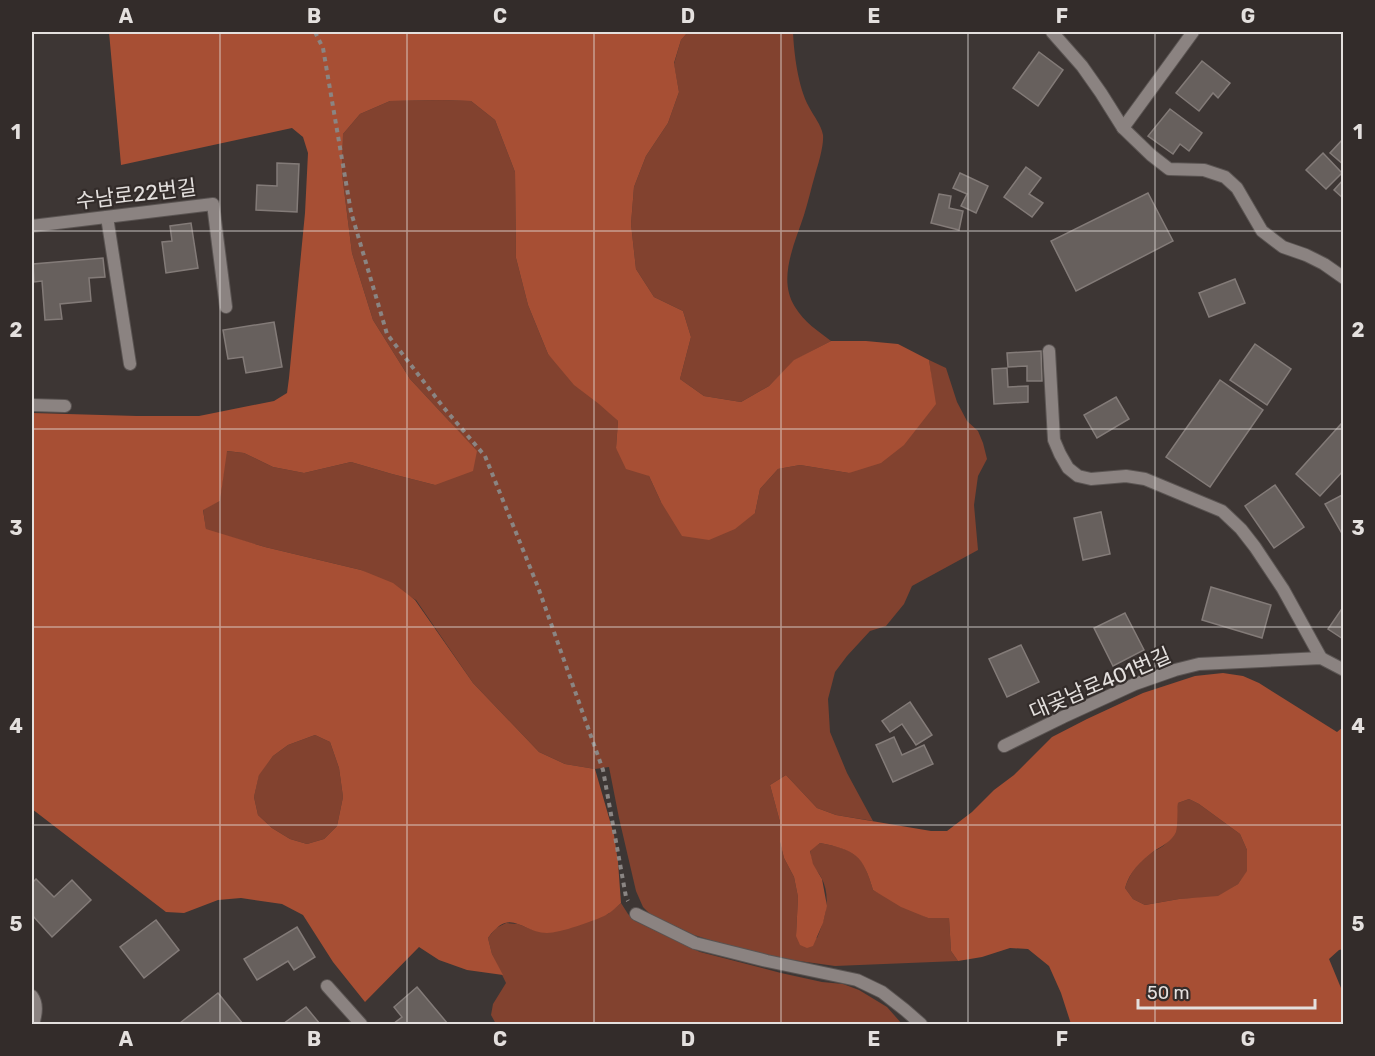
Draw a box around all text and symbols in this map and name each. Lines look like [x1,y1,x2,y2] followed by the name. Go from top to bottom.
[119,4,134,28] text: A
[307,4,321,28] text: B
[493,4,507,28] text: C
[681,4,695,28] text: D
[868,4,880,28] text: E
[1056,4,1068,28] text: F
[1241,4,1255,28] text: G
[11,120,21,144] text: 1
[1353,120,1363,144] text: 1
[74,174,198,214] street label: 수남로22번길
[10,318,23,342] text: 2
[1352,318,1365,342] text: 2
[9,516,23,540] text: 3
[1351,516,1365,540] text: 3
[1025,642,1175,724] street label: 대곶남로401번길
[9,714,23,738] text: 4
[1351,714,1365,738] text: 4
[10,912,23,936] text: 5
[1352,912,1365,936] text: 5
[1138,972,1315,1010] scale bar
[1147,982,1190,1004] text: 50 m
[119,1027,134,1051] text: A
[307,1027,321,1051] text: B
[493,1027,507,1051] text: C
[681,1027,695,1051] text: D
[868,1027,880,1051] text: E
[1056,1027,1068,1051] text: F
[1241,1027,1255,1051] text: G

